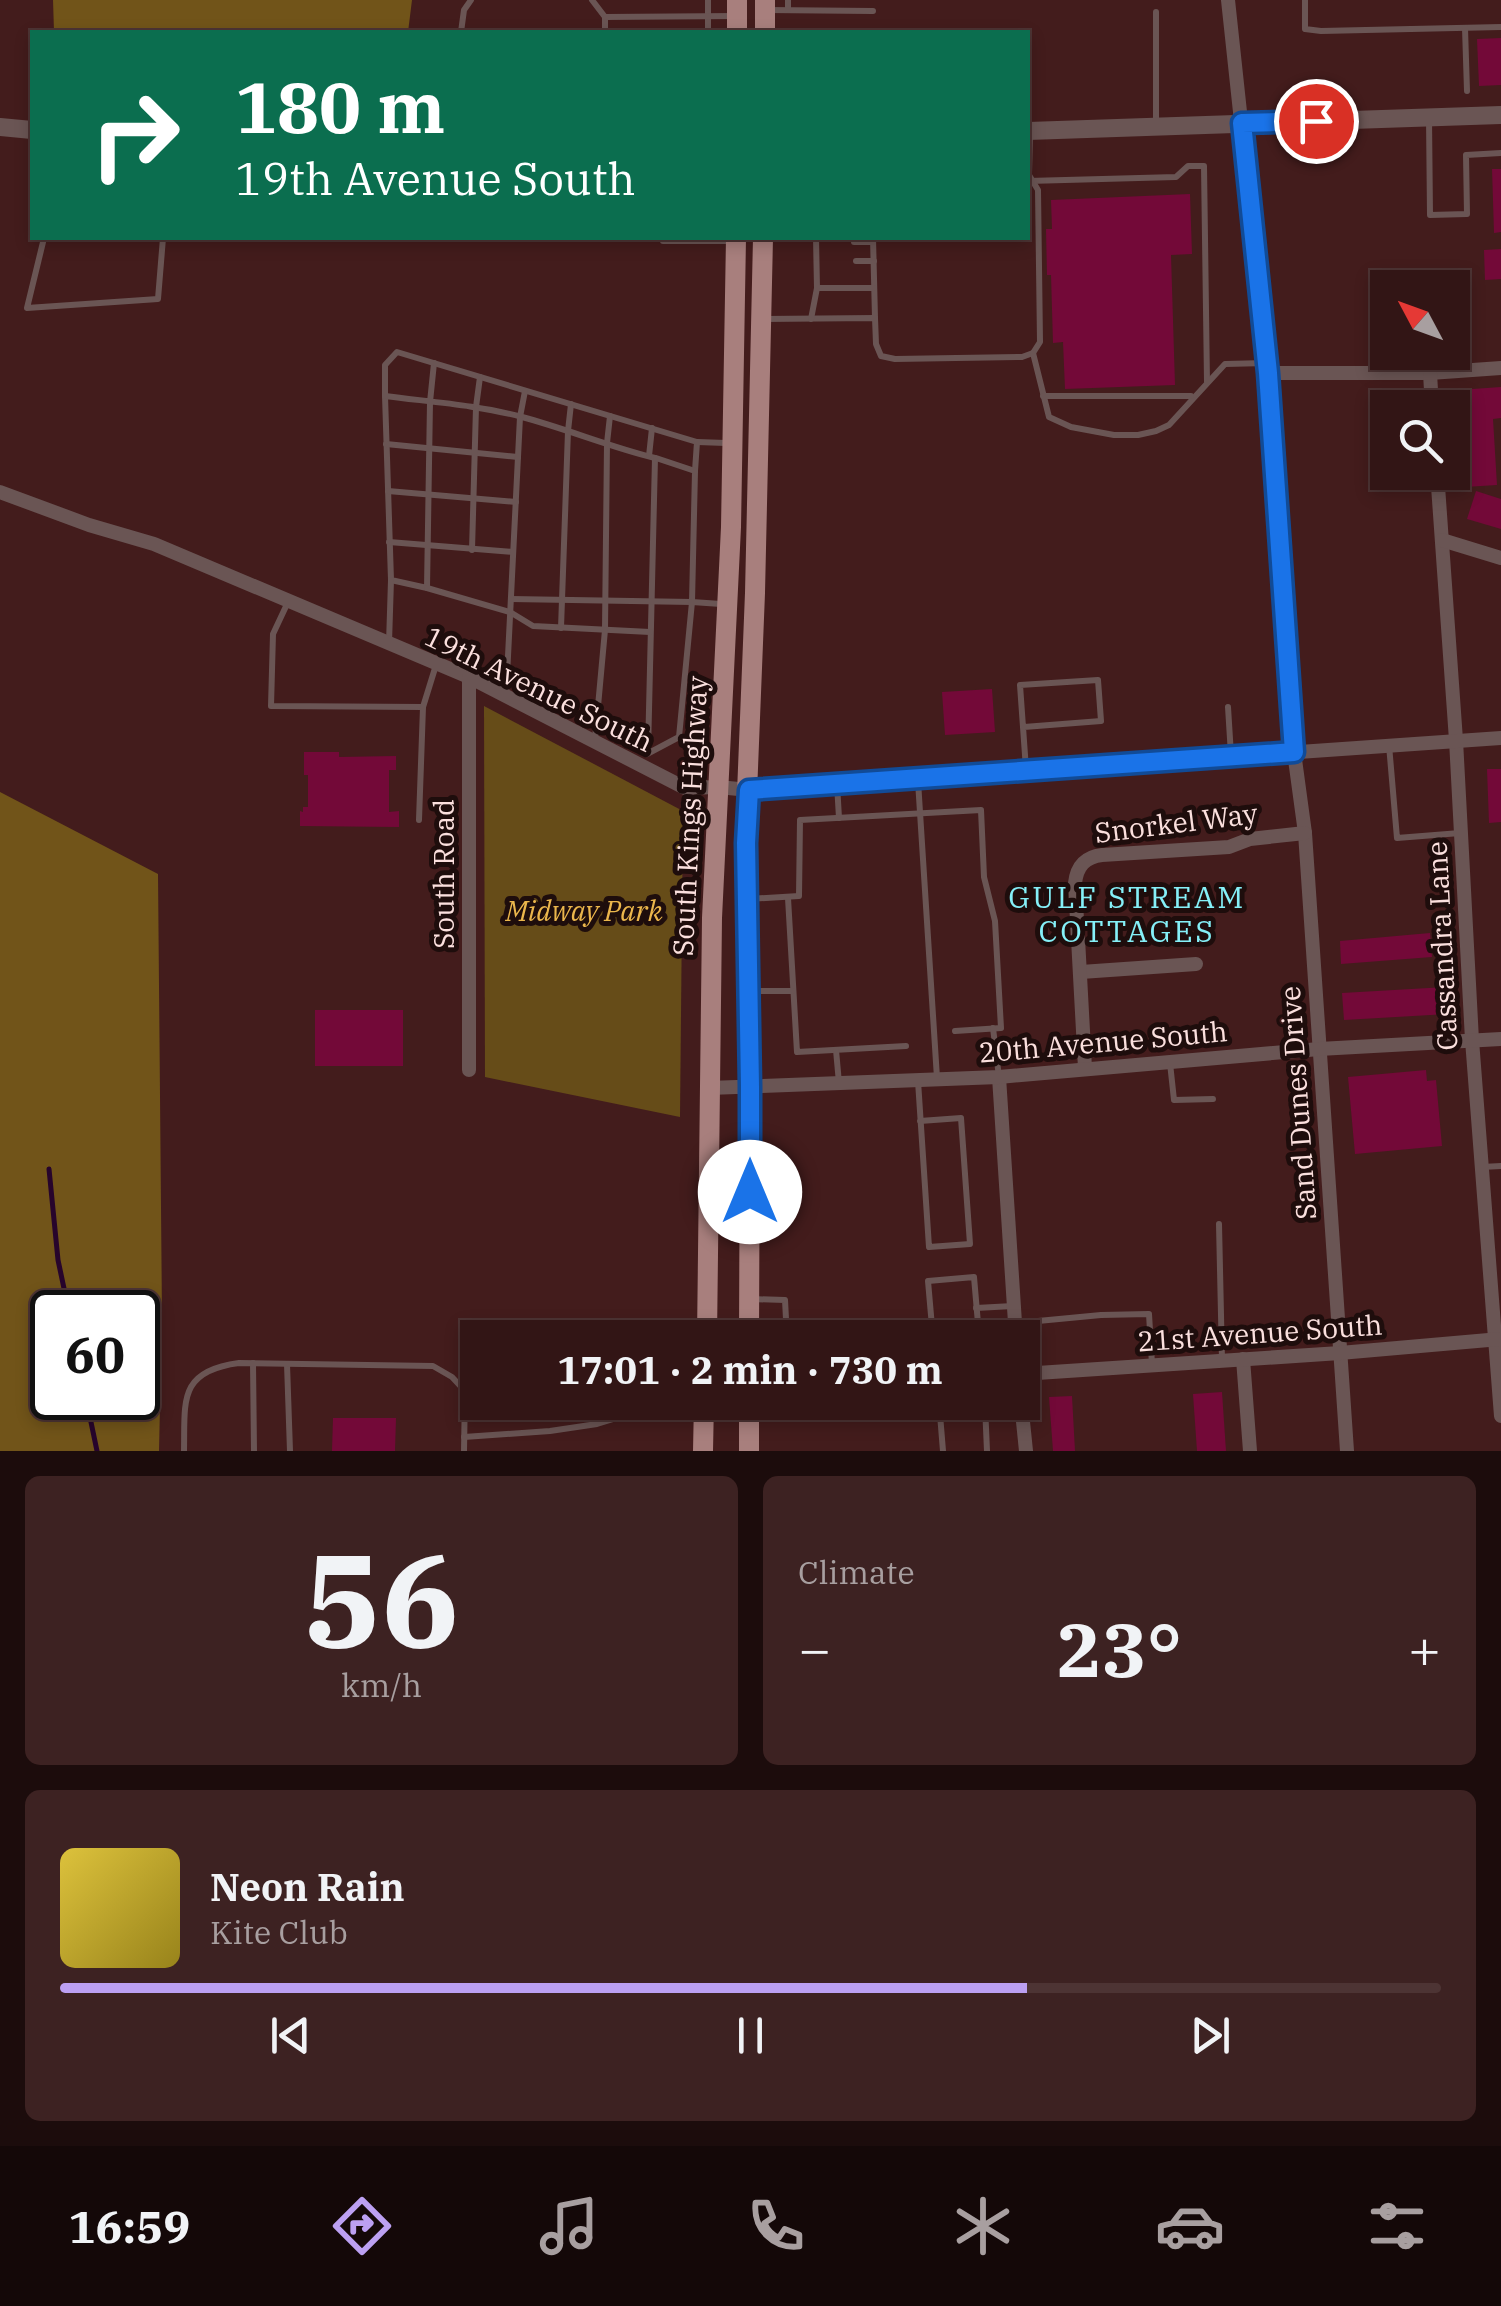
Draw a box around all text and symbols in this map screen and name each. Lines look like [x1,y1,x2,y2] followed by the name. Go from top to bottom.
[235,61,445,152] text: 180 m
[70,70,200,200] icon: right
[1274,79,1359,164] pin
[1289,94,1344,149] icon: arrive
[235,149,636,207] text: 19th Avenue South
[1370,270,1470,370] north arrow
[1370,270,1470,490] map controls
[1370,390,1470,490] button: search
[419,617,659,760] street label: 19th Avenue South
[664,675,715,957] street label: South Kings Highway
[1092,794,1260,851] street label: Snorkel Way
[425,799,462,949] street label: South Road
[1418,840,1465,1052] street label: Cassandra Lane
[1008,877,1246,950] district label: GULF STREAM COTTAGES
[504,892,663,929] park label: Midway Park
[1271,985,1324,1221] street label: Sand Dunes Drive
[977,1012,1229,1071] street label: 20th Avenue South
[698,1140,802,1244] position arrow
[30,1290,160,1420] speed limit sign: 60
[1136,1305,1384,1360] street label: 21st Avenue South
[557,1345,943,1394] text: 17:01 · 2 min · 730 m
[303,1514,460,1683] text: 56
[798,1551,915,1593] text: Climate
[1057,1600,1182,1698] text: 23°
[798,1613,831,1684] text: −
[1408,1613,1441,1684] text: +
[341,1664,422,1706] text: km/h
[210,1862,405,1911] text: Neon Rain
[210,1911,348,1953] text: Kite Club
[263,2008,318,2063] icon: previous
[723,2008,778,2063] icon: pause
[1183,2008,1238,2063] icon: next
[327,2191,397,2261] icon: directions
[534,2191,604,2261] icon: music
[741,2191,811,2261] icon: phone
[948,2191,1018,2261] icon: climate
[1155,2191,1225,2261] icon: car
[1362,2191,1432,2261] icon: filters
[69,2197,190,2255] text: 16:59

